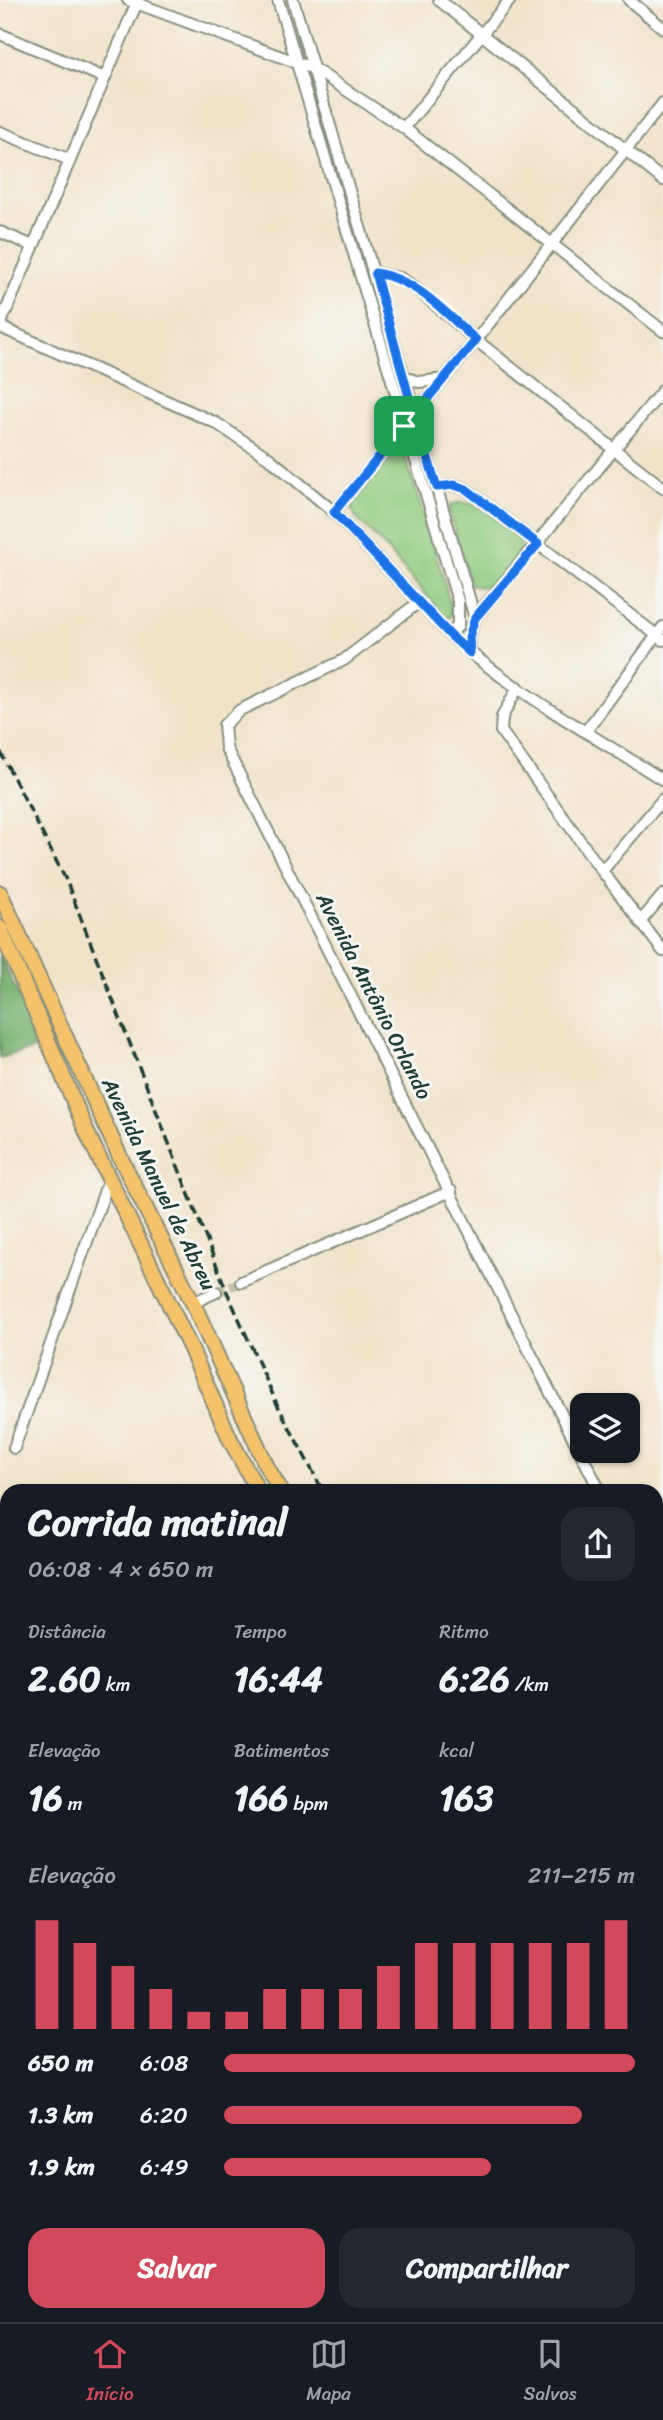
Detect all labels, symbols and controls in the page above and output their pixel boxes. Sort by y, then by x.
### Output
pin [374,396,434,456]
icon: arrive [385,407,423,445]
street label: Avenida Antônio Orlando [305,885,443,1107]
street label: Avenida Manuel de Abreu [90,1070,227,1297]
map controls [570,1393,640,1463]
button: layers [570,1393,640,1463]
text: Corrida matinal [28,1489,288,1556]
button: share [561,1507,635,1581]
text: 06:08 · 4 × 650 m [28,1549,214,1590]
text: Distância [28,1615,106,1648]
text: Tempo [234,1615,287,1648]
text: Ritmo [439,1615,489,1648]
text: 2.60 [28,1648,101,1710]
text: 16:44 [234,1648,323,1710]
text: 6:26 [439,1648,510,1710]
text: km [101,1668,130,1701]
text: /km [510,1668,549,1701]
text: Elevação [28,1734,101,1767]
text: Batimentos [234,1734,330,1767]
text: kcal [439,1734,474,1767]
text: 16 [28,1767,63,1829]
text: 166 [234,1767,288,1829]
text: 163 [439,1767,493,1829]
text: m [63,1787,82,1820]
text: bpm [288,1787,328,1820]
text: Elevação [28,1855,116,1896]
text: 211–215 m [528,1855,635,1896]
text: 650 m [28,2043,93,2084]
text: 6:08 [140,2043,188,2084]
text: 1.3 km [28,2095,93,2136]
text: 6:20 [140,2095,188,2136]
text: 1.9 km [28,2147,95,2188]
text: 6:49 [140,2147,189,2188]
button: Salvar [28,2228,325,2308]
button: Compartilhar [339,2228,635,2308]
tab: Início [86,2335,134,2410]
tab: Mapa [306,2335,351,2410]
tab: Salvos [524,2335,577,2410]

